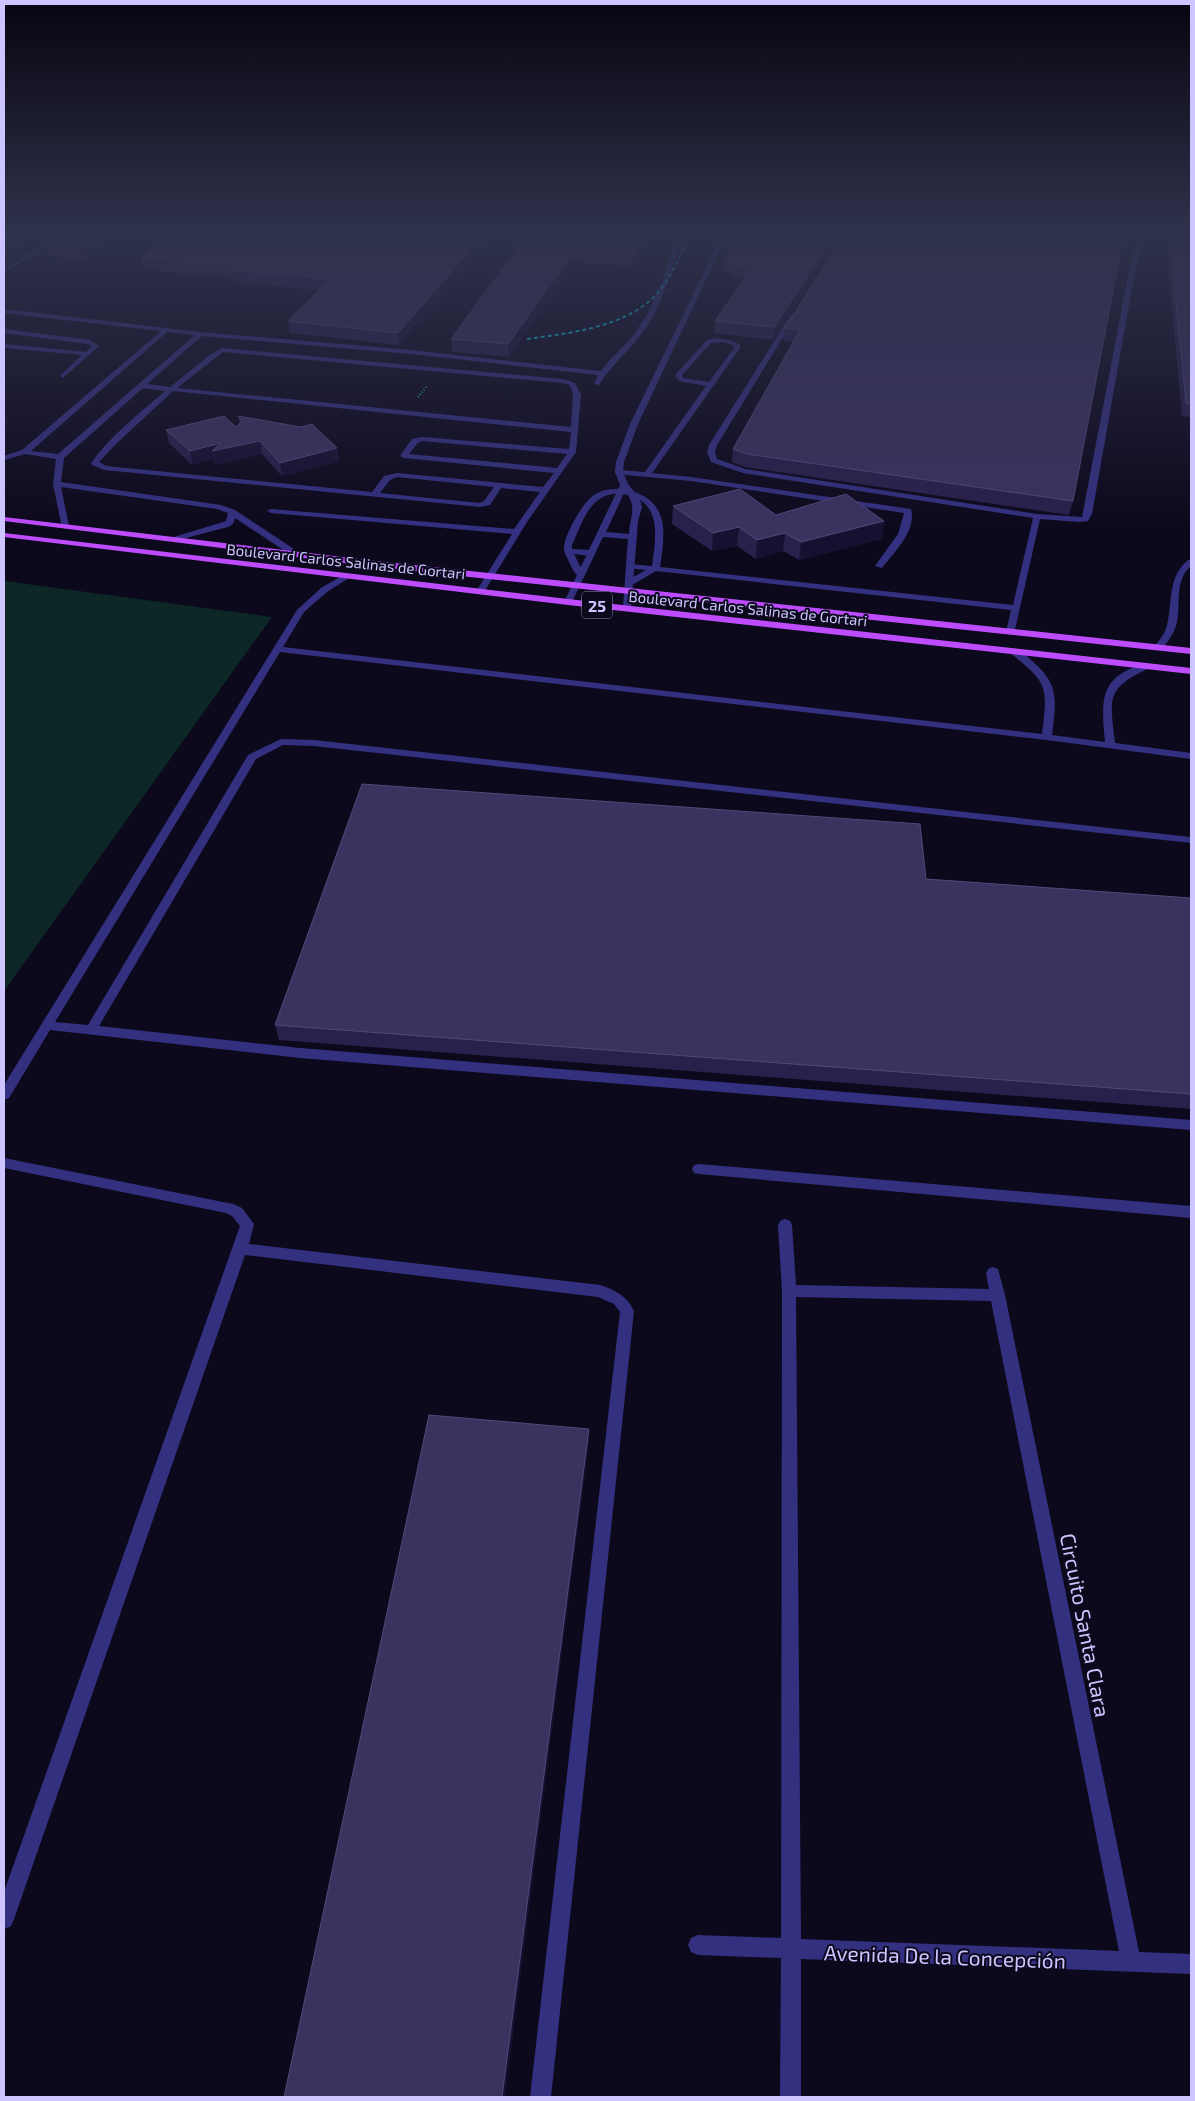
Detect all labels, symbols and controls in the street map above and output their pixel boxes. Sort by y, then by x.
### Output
street label: Boulevard Carlos Salinas de Gortari [226,540,466,582]
street label: Boulevard Carlos Salinas de Gortari [628,587,868,629]
road number: 25 [582,592,612,618]
street label: Circuito Santa Clara [1056,1531,1116,1719]
street label: Avenida De la Concepción [824,1939,1066,1973]

